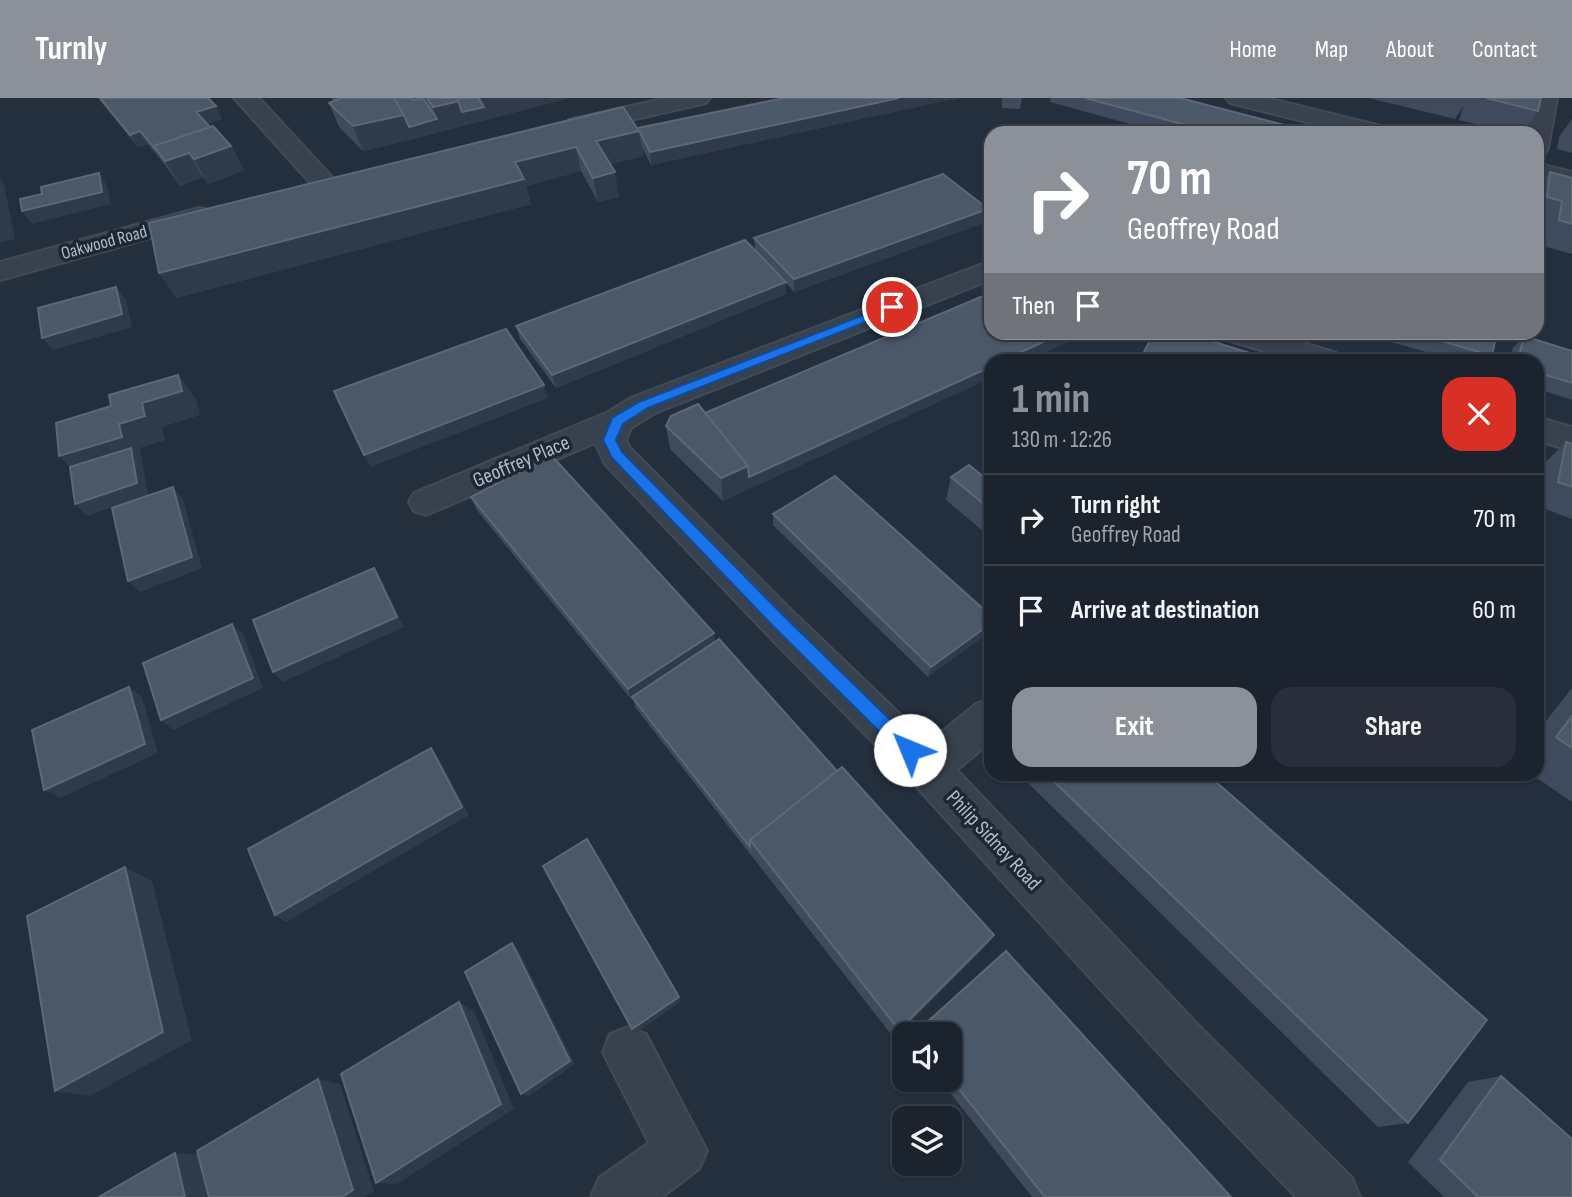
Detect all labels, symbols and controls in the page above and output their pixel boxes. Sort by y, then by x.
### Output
text: Turnly [35,29,107,69]
text: Home [1229,35,1277,64]
text: Map [1315,35,1348,64]
text: About [1386,35,1434,64]
text: Contact [1472,35,1537,64]
text: 70 m [1127,150,1212,209]
icon: right [1012,154,1103,245]
text: Geoffrey Road [1127,210,1280,249]
street label: Oakwood Road [59,221,149,264]
pin [862,277,922,337]
icon: arrive [1069,287,1107,325]
icon: arrive [873,288,911,326]
text: Then [1012,291,1055,322]
text: 1 min [1012,374,1090,425]
button: close [1442,377,1516,451]
text: 130 m · 12:26 [1012,426,1112,454]
street label: Geoffrey Place [469,430,573,493]
text: Turn right [1071,490,1160,521]
icon: right [1012,501,1050,539]
text: 70 m [1473,504,1516,535]
text: Geoffrey Road [1071,521,1181,549]
icon: arrive [1012,592,1050,630]
text: Arrive at destination [1071,595,1259,626]
text: 60 m [1472,595,1516,626]
button: Exit [1012,687,1257,767]
button: Share [1271,687,1516,767]
position arrow [873,713,947,787]
street label: Philip Sidney Road [941,785,1046,895]
map controls [892,1022,962,1176]
button: sound [892,1022,962,1092]
button: layers [892,1106,962,1176]

